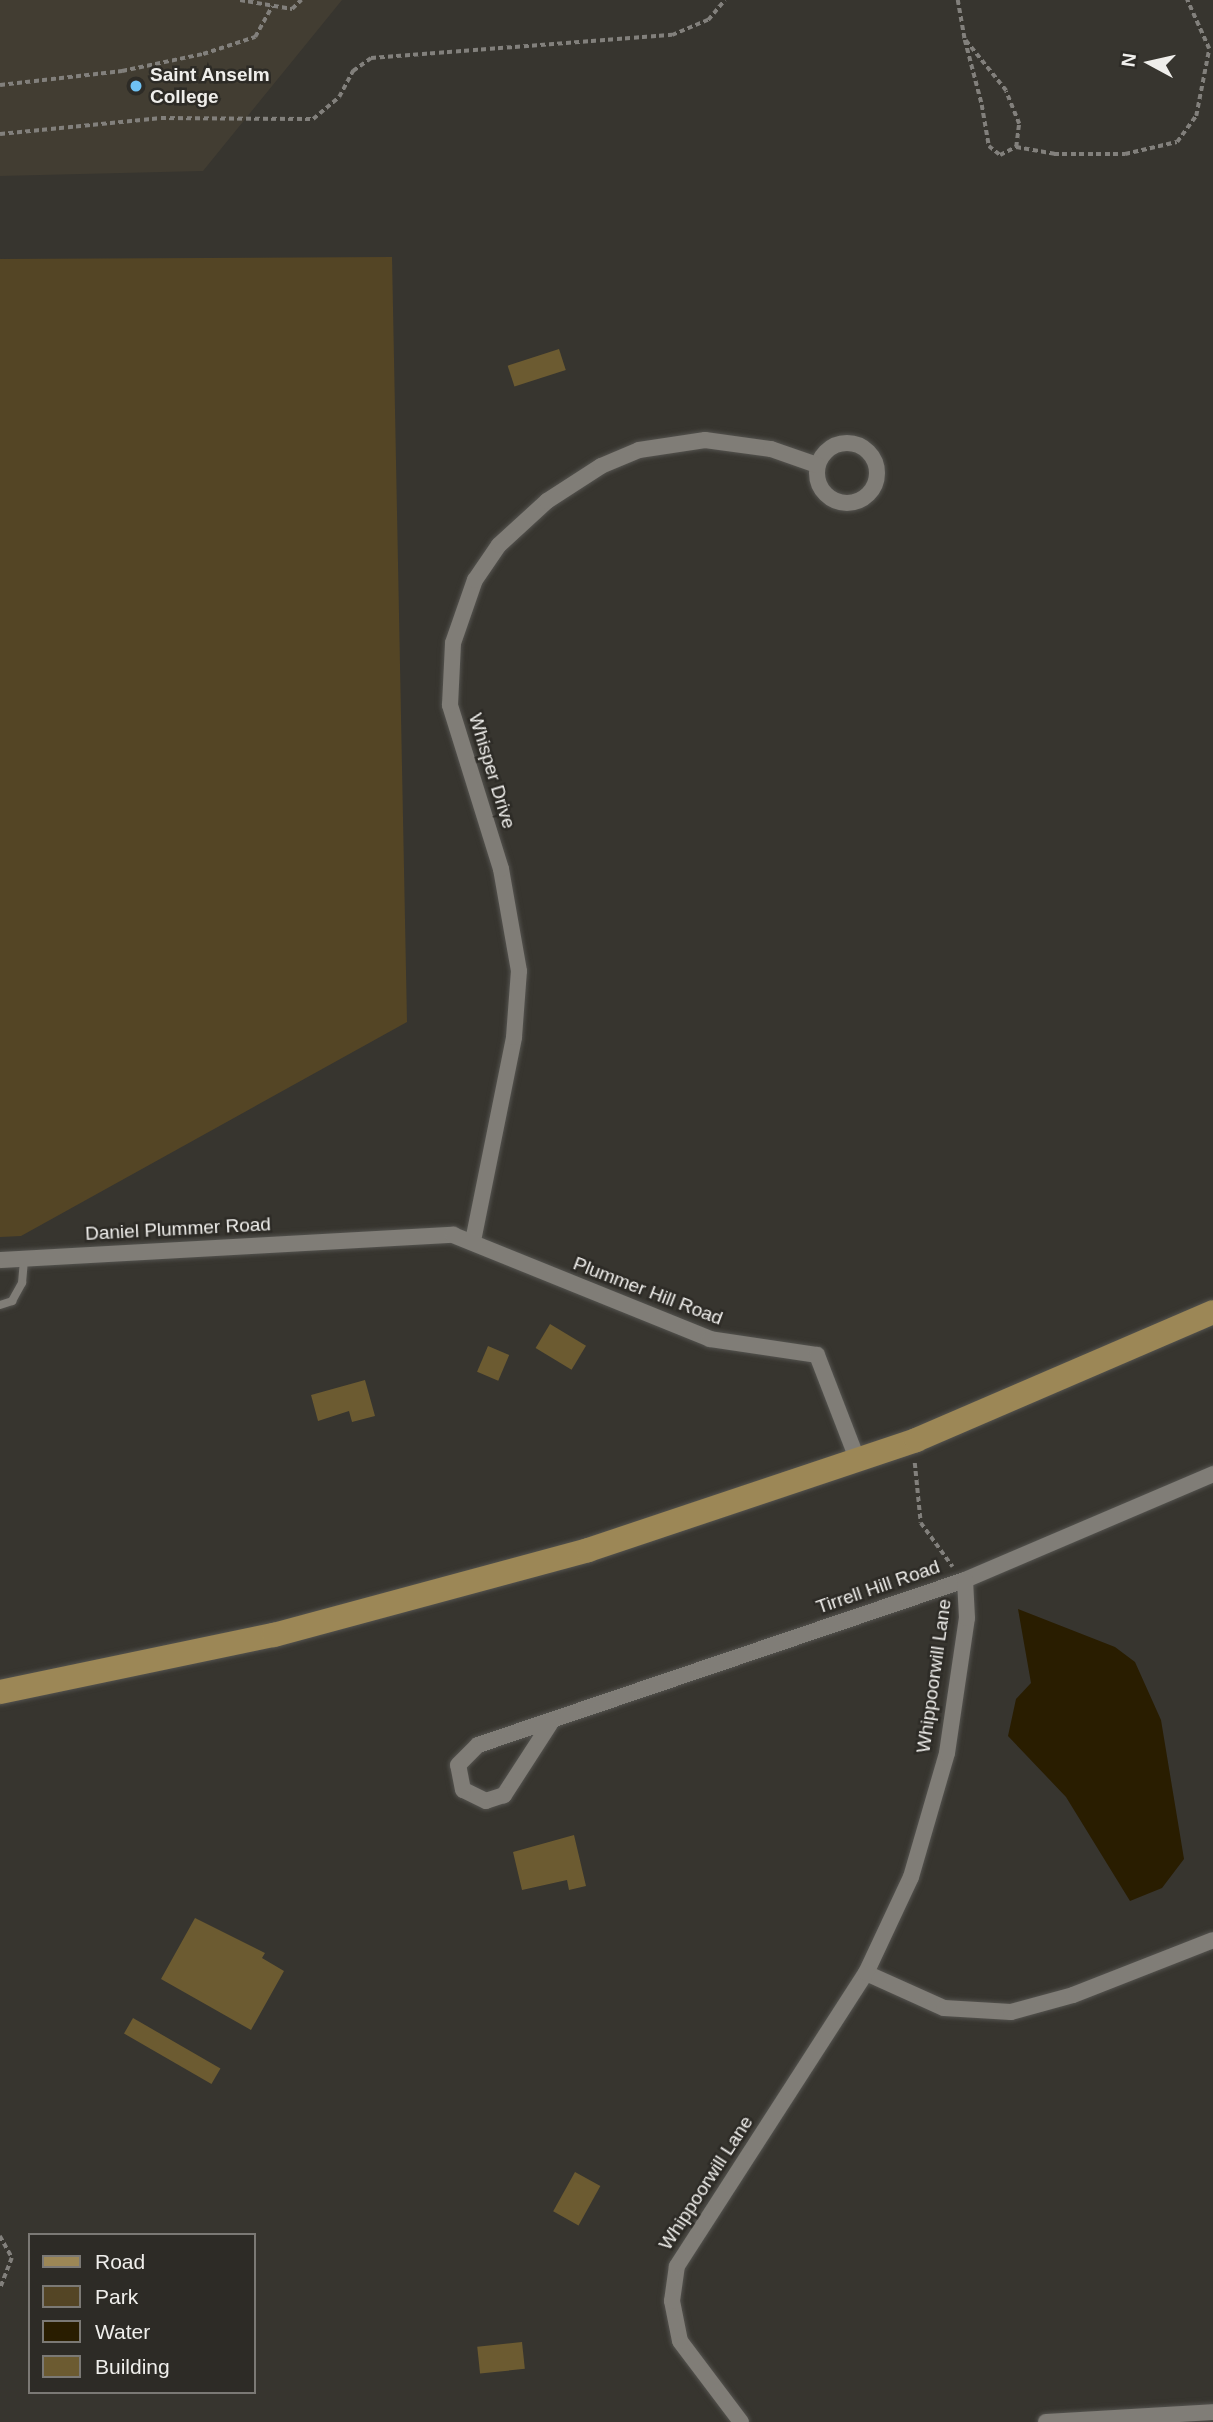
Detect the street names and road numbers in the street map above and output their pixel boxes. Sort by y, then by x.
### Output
street label: Whisper Drive [464,711,520,831]
street label: Daniel Plummer Road [85,1213,271,1245]
street label: Plummer Hill Road [570,1252,726,1330]
street label: Tirrell Hill Road [813,1555,943,1619]
street label: Whippoorwill Lane [912,1598,956,1754]
street label: Whippoorwill Lane [654,2112,758,2254]

